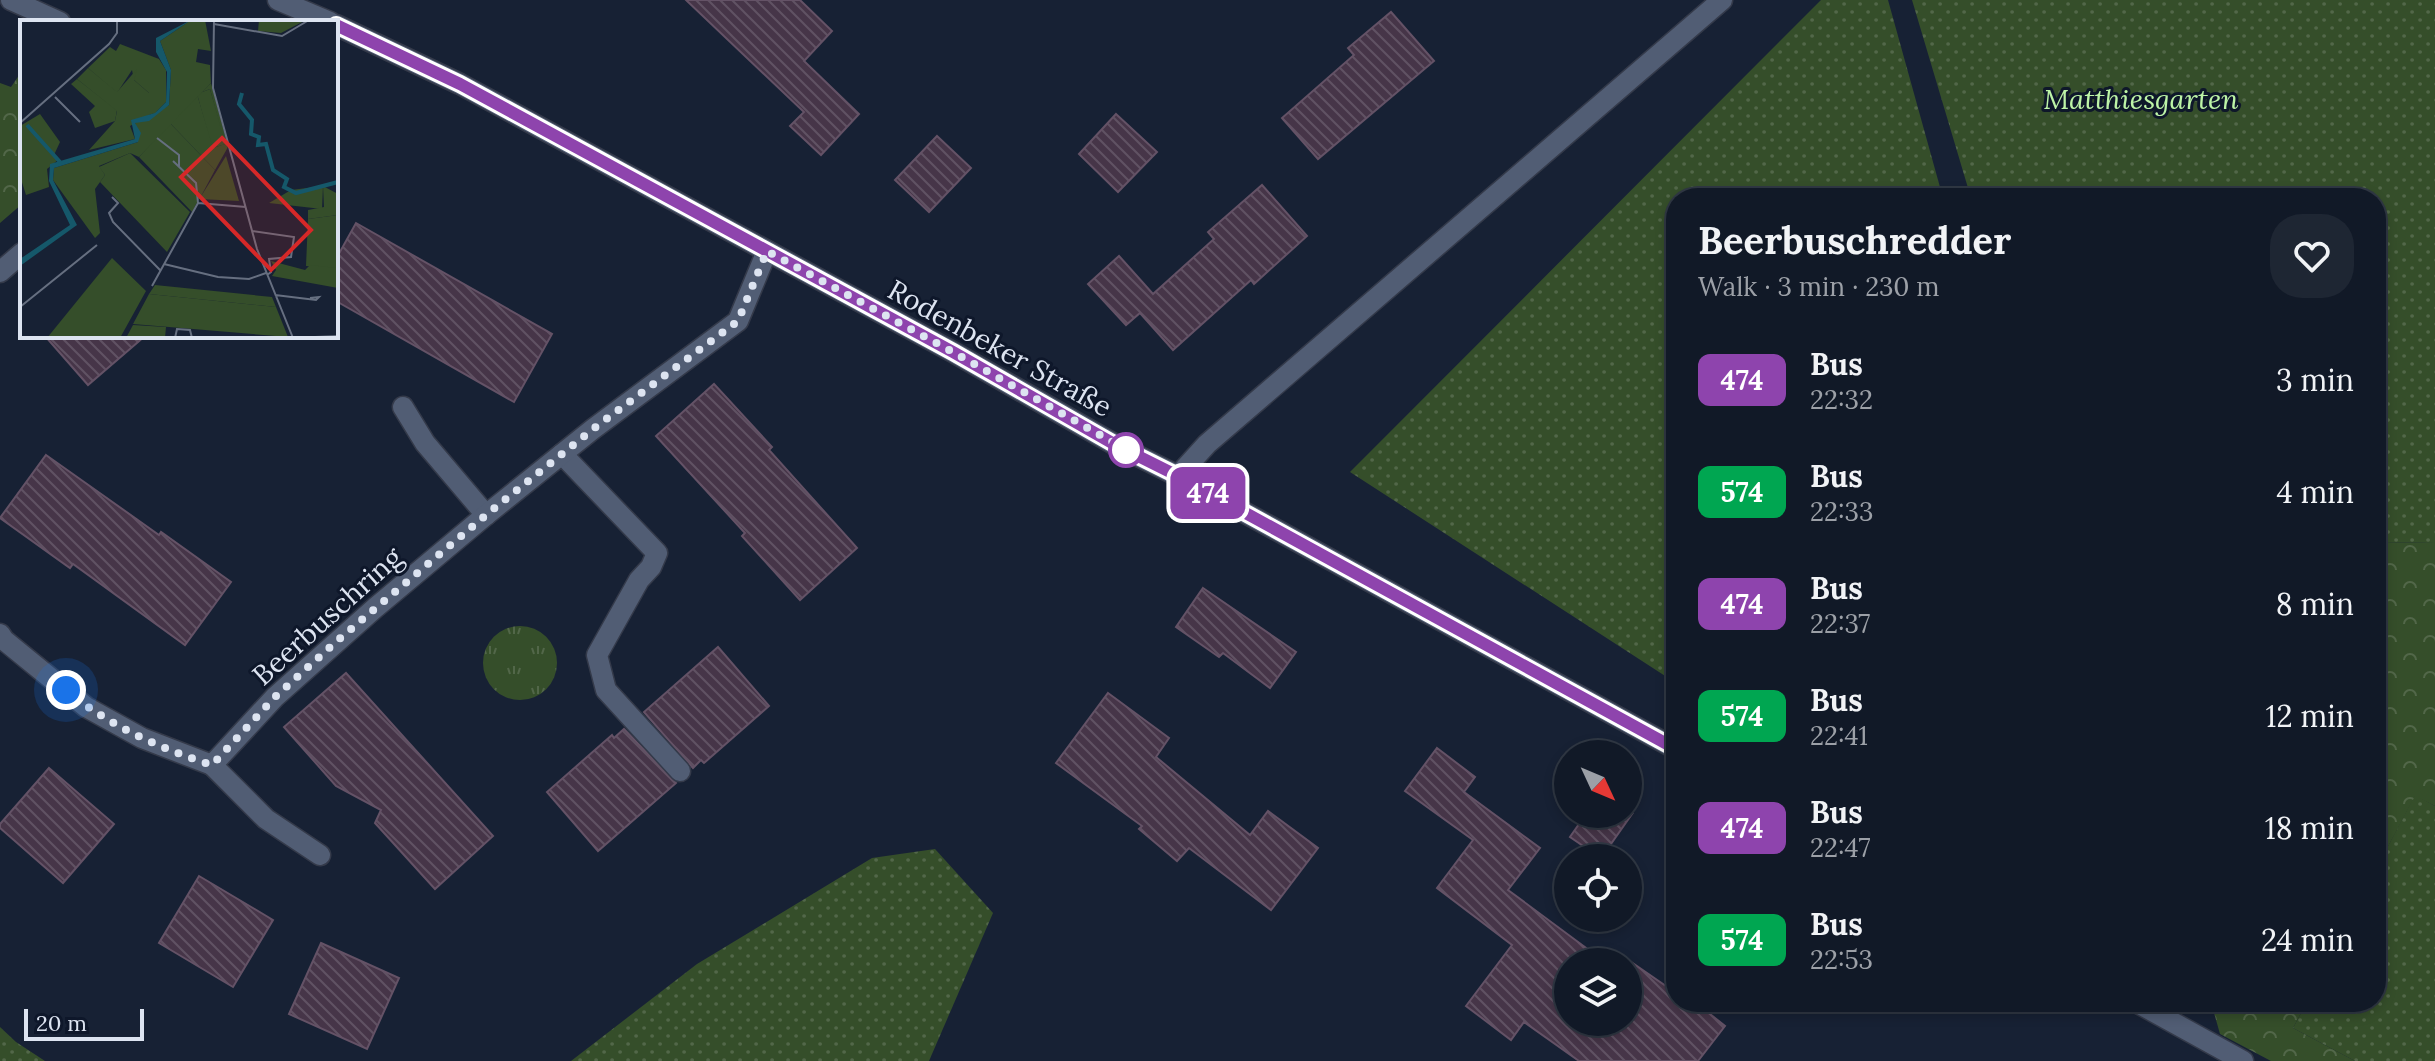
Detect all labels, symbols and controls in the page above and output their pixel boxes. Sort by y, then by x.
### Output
inset map [20,20,338,338]
park label: Matthiesgarten [2044,81,2238,117]
button: heart [2270,214,2354,298]
text: Beerbuschredder [1698,216,2011,264]
text: Walk · 3 min · 230 m [1698,270,1940,303]
street label: Rodenbeker Straße [882,271,1118,425]
text: Bus [1810,345,1863,383]
text: 3 min [2276,361,2354,399]
text: 474 [1720,362,1764,398]
text: 22:32 [1810,383,1873,416]
unlabelled marker [1109,433,1143,467]
text: Bus [1810,457,1863,495]
line badge: 474 [1162,467,1254,519]
text: 4 min [2276,473,2354,511]
text: 574 [1720,474,1764,510]
text: 474 [1186,475,1230,511]
text: 22:33 [1810,495,1873,528]
street label: Beerbuschring [244,539,410,693]
text: Bus [1810,569,1863,607]
text: 8 min [2276,585,2354,623]
text: 474 [1720,586,1764,622]
text: 22:37 [1810,607,1870,640]
your location [46,670,86,710]
text: Bus [1810,681,1863,719]
text: 12 min [2266,697,2354,735]
text: 574 [1720,698,1764,734]
text: 22:41 [1810,719,1868,752]
north arrow [1554,740,1642,828]
map controls [1554,740,1642,1036]
text: Bus [1810,793,1863,831]
text: 18 min [2265,809,2354,847]
text: 474 [1720,810,1764,846]
text: 22:47 [1810,831,1871,864]
button: locate [1554,844,1642,932]
text: Bus [1810,905,1863,943]
text: 24 min [2261,921,2354,959]
text: 574 [1720,922,1764,958]
text: 22:53 [1810,943,1873,976]
button: layers [1554,948,1642,1036]
scale bar [24,1005,144,1041]
text: 20 m [36,1009,87,1037]

